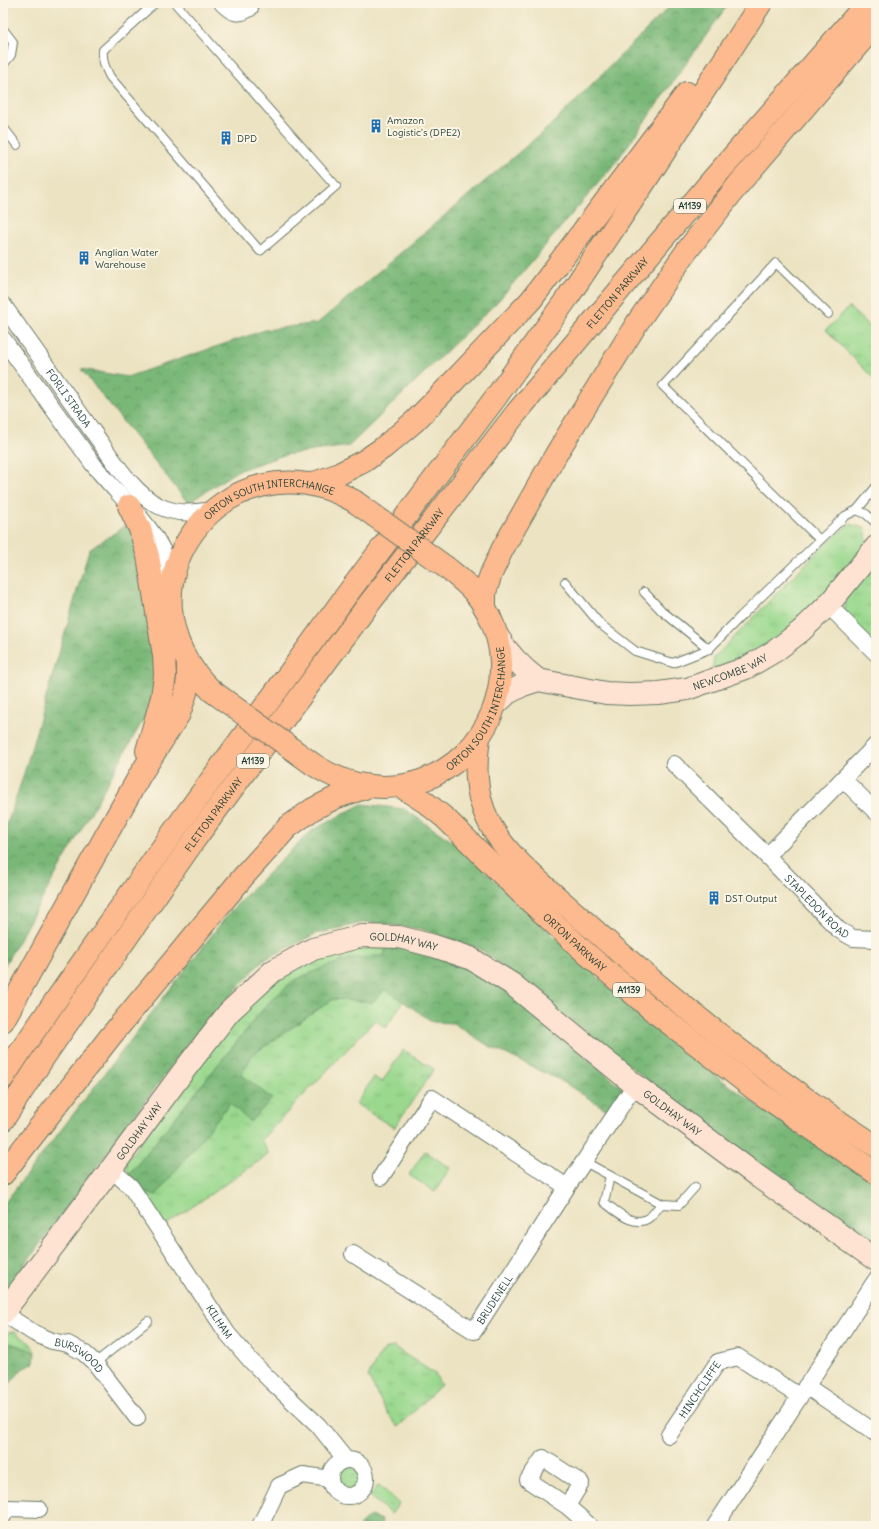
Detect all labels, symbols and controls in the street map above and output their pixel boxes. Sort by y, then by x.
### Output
place label: Amazon Logistic's (DPE2) [387,114,460,139]
building icon: Amazon Logistic's (DPE2) [368,118,384,134]
building icon: DPD [218,130,234,146]
place label: DPD [237,132,257,145]
road number: A1139 [674,199,706,213]
place label: Anglian Water Warehouse [95,246,158,271]
building icon: Anglian Water Warehouse [76,250,92,266]
street label: FLETTON PARKWAY [584,254,652,331]
street label: FORLI STRADA [43,366,94,431]
street label: ORTON SOUTH INTERCHANGE [201,477,336,523]
street label: FLETTON PARKWAY [382,506,447,585]
street label: ORTON SOUTH INTERCHANGE [444,645,508,774]
street label: NEWCOMBE WAY [691,651,770,693]
road number: A1139 [237,754,269,768]
street label: FLETTON PARKWAY [182,774,246,855]
street label: STAPLEDON ROAD [782,872,851,941]
building icon: DST Output [706,890,722,906]
place label: DST Output [725,892,778,905]
street label: ORTON PARKWAY [540,911,609,975]
street label: GOLDHAY WAY [369,930,440,954]
road number: A1139 [613,983,645,997]
street label: GOLDHAY WAY [640,1087,704,1139]
street label: GOLDHAY WAY [114,1100,165,1163]
street label: BRUDENELL [474,1272,516,1327]
street label: KILHAM [203,1303,235,1342]
street label: BURSWOOD [54,1336,106,1376]
street label: HINCHCLIFFE [676,1359,724,1421]

